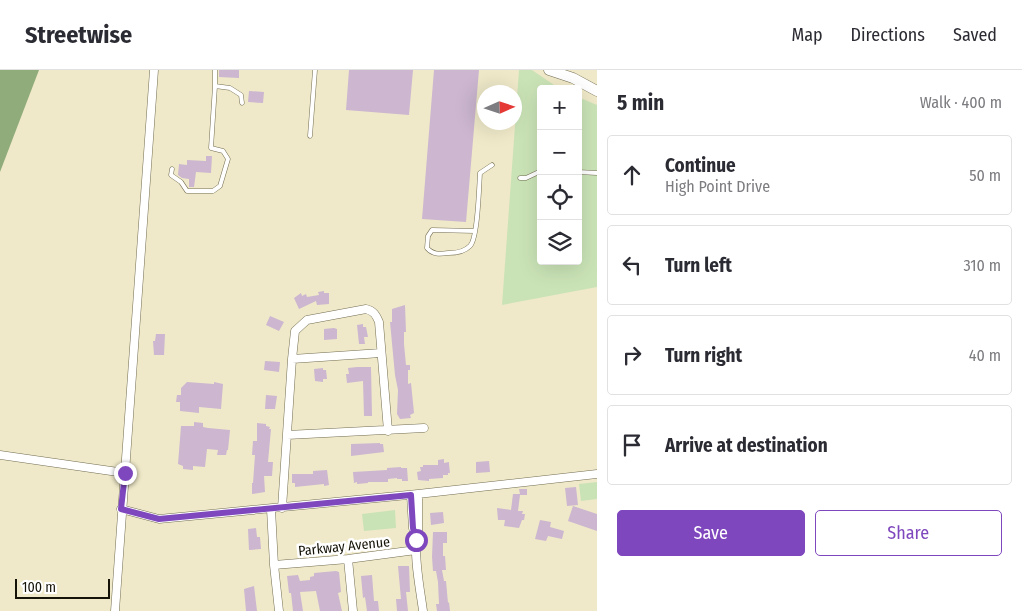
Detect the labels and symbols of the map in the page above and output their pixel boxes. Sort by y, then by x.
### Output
north arrow [477,85,522,130]
route end [114,462,137,485]
route start [405,529,428,552]
street label: Parkway Avenue [297,533,391,560]
scale bar [15,576,110,599]

